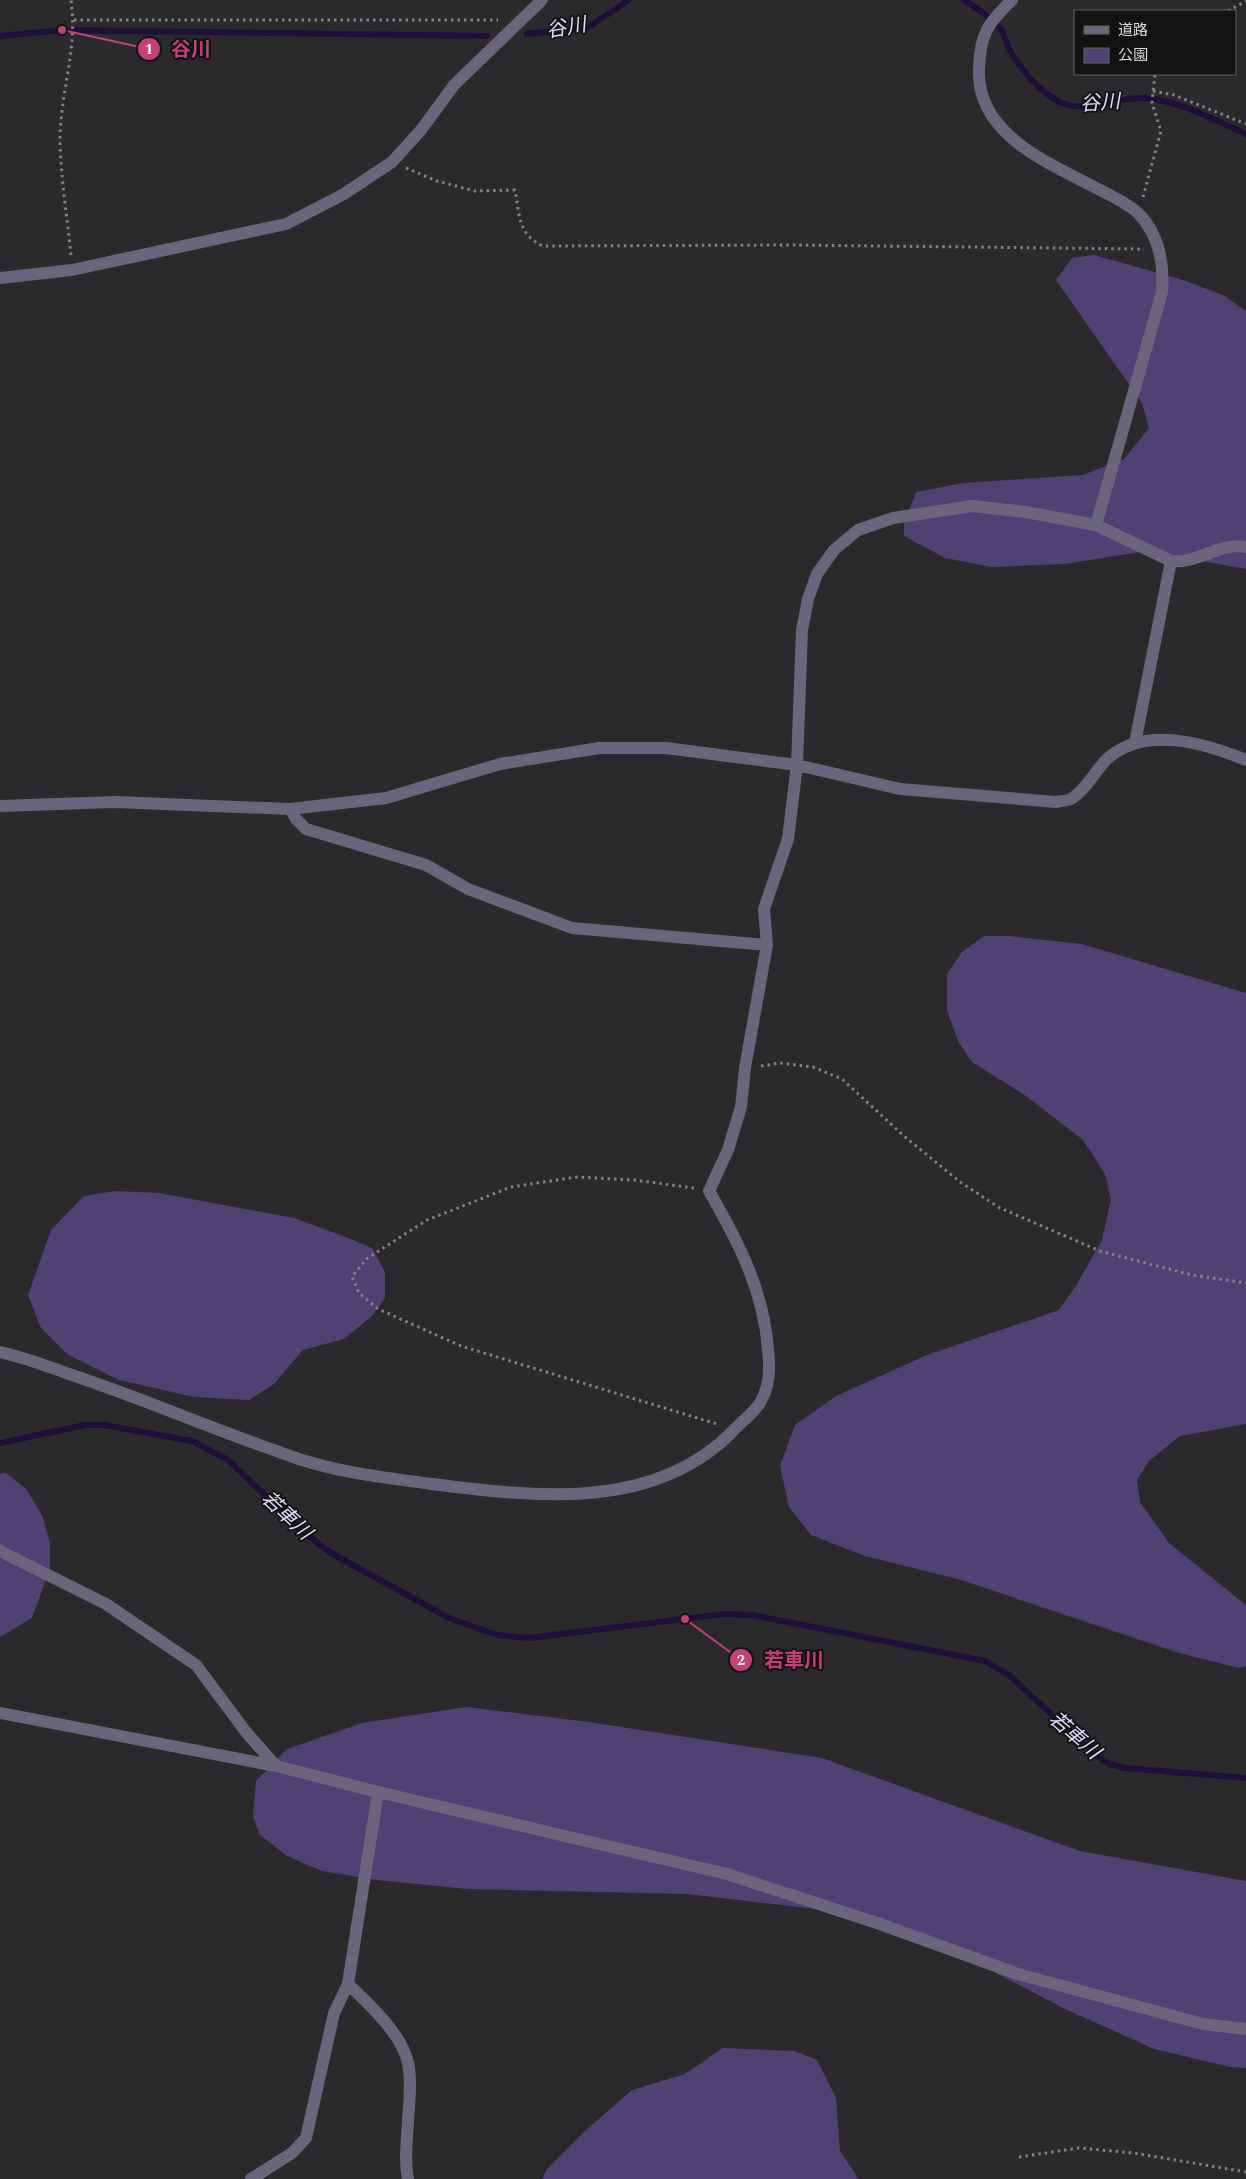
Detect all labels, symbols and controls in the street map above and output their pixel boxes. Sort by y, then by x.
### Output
water label: 谷川 [544,9,590,46]
legend [1074,10,1236,75]
text: 道路 [1118,19,1148,42]
callout: 谷川 [136,31,221,66]
text: 谷川 [171,35,211,65]
text: 1 [145,38,153,61]
text: 公園 [1118,44,1148,67]
water label: 谷川 [1079,86,1123,119]
water label: 若車川 [254,1484,320,1549]
callout: 若車川 [729,1642,834,1677]
text: 若車川 [764,1646,824,1676]
text: 2 [737,1649,745,1672]
water label: 若車川 [1042,1705,1108,1768]

